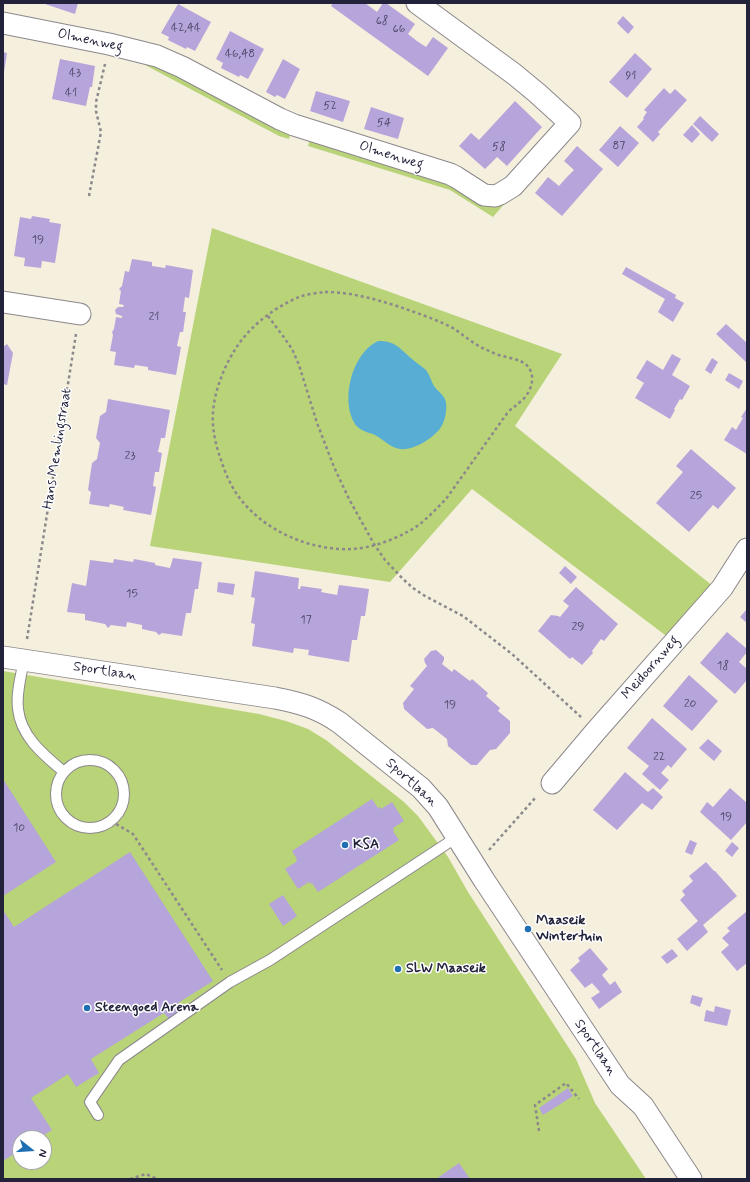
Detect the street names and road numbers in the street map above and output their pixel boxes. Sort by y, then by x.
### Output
street label: Olmenweg [56,26,124,56]
street label: Olmenweg [357,138,425,174]
street label: Hans Memlingstraat [40,387,76,511]
street label: Meidoornweg [619,633,683,703]
street label: Sportlaan [72,659,138,685]
street label: Sportlaan [382,755,440,811]
street label: Sportlaan [570,1017,620,1079]

